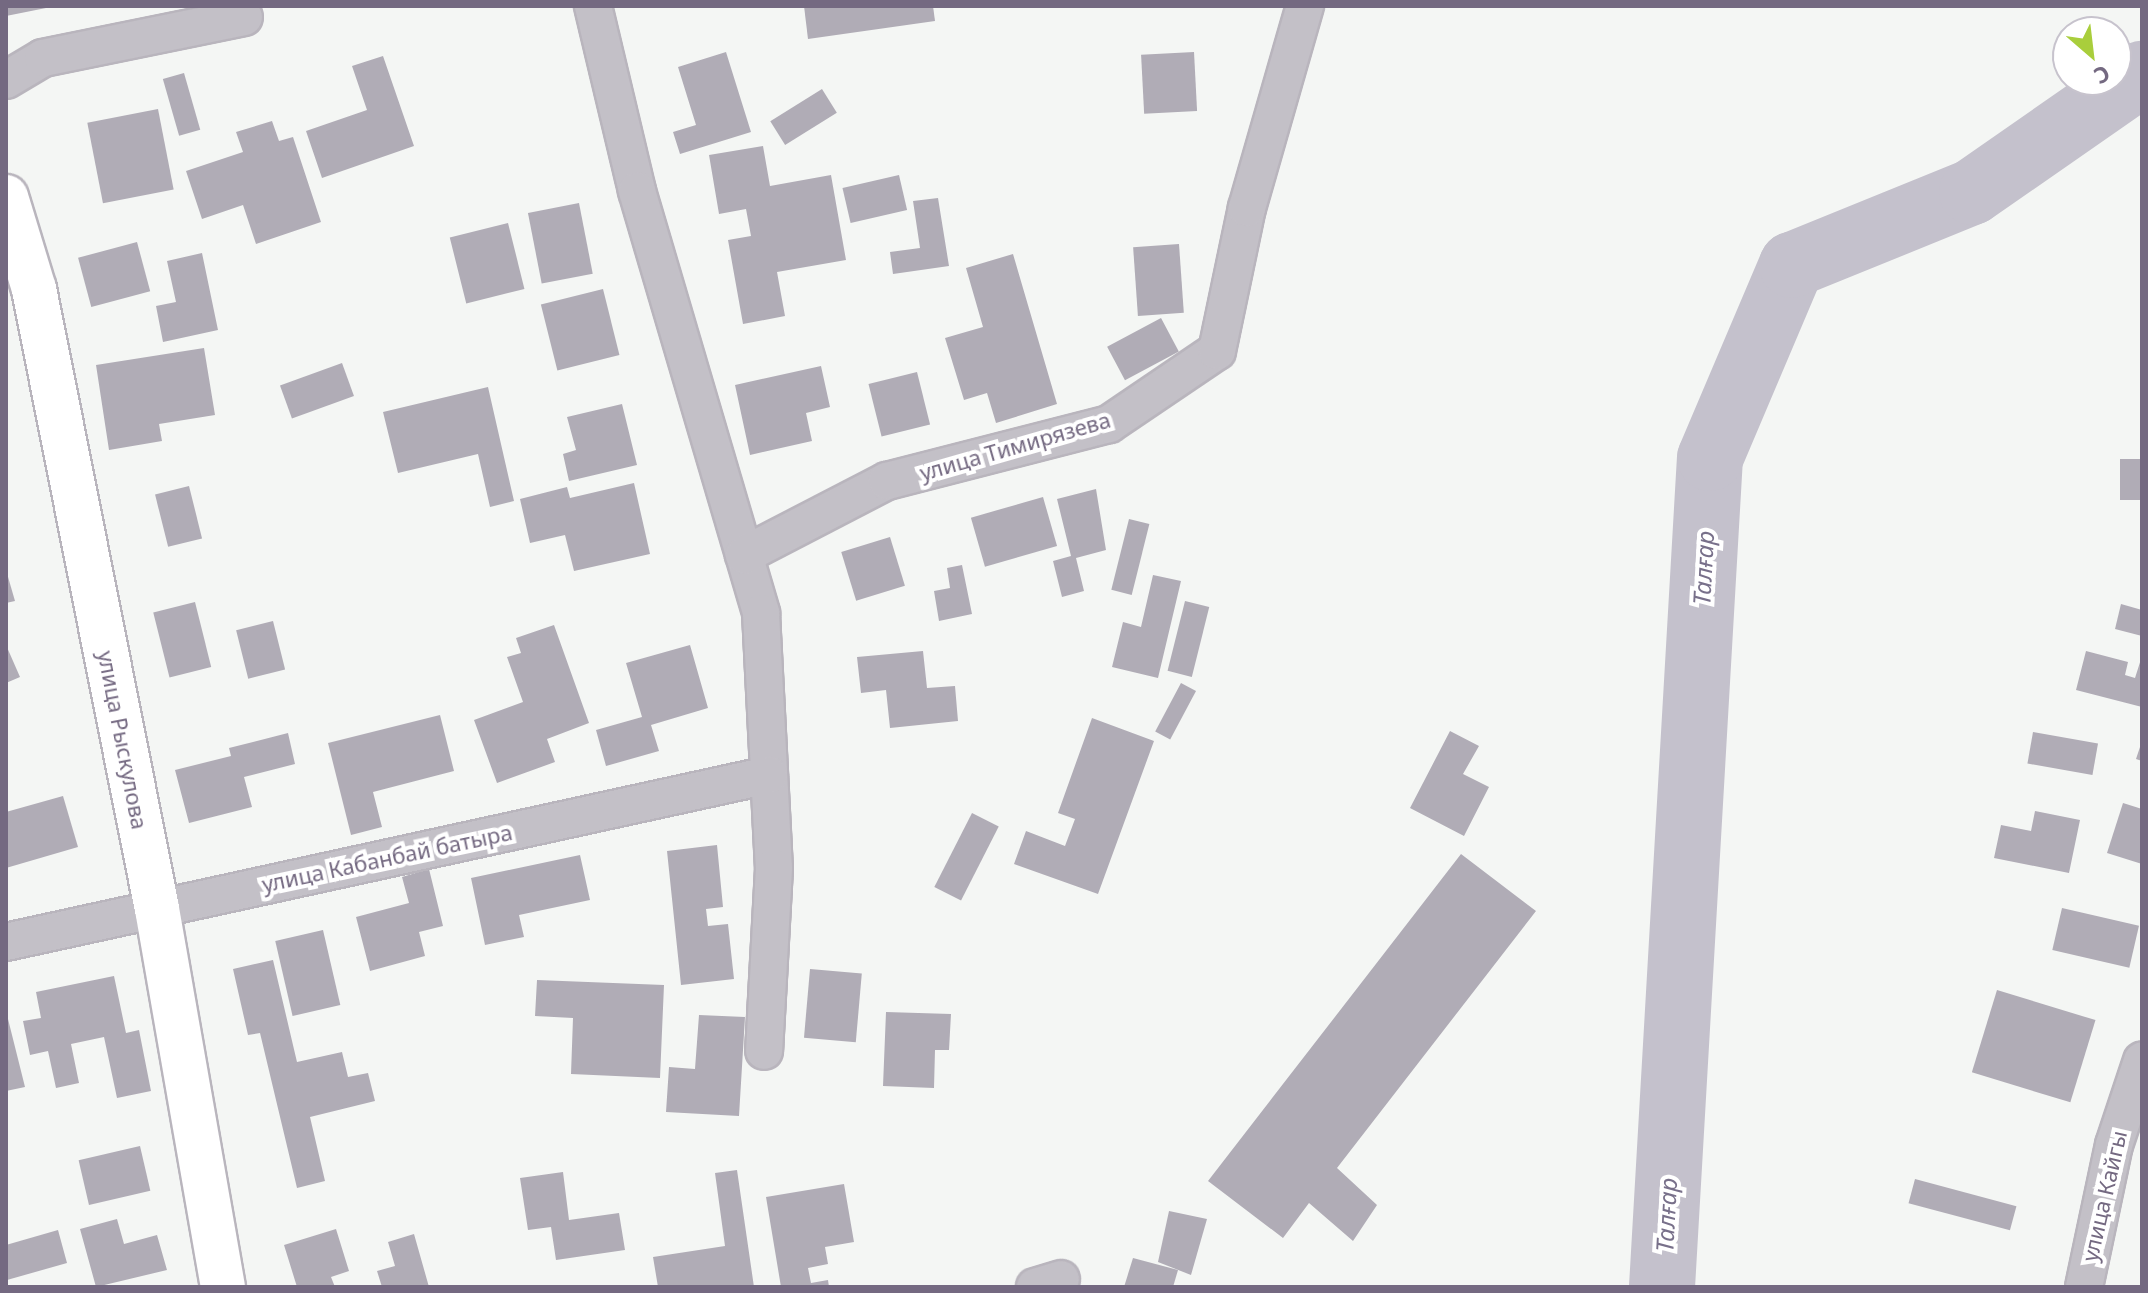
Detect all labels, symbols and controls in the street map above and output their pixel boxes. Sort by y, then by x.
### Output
north arrow [2052,16,2132,96]
text: С [2089,59,2116,92]
street label: улица Тимирязева [917,406,1113,486]
water label: Талғар [1687,530,1719,606]
street label: улица Рыскулова [93,648,153,832]
street label: улица Кабанбай батыра [259,819,515,897]
street label: улица Кайгы [2076,1128,2132,1264]
water label: Талғар [1650,1177,1682,1253]

